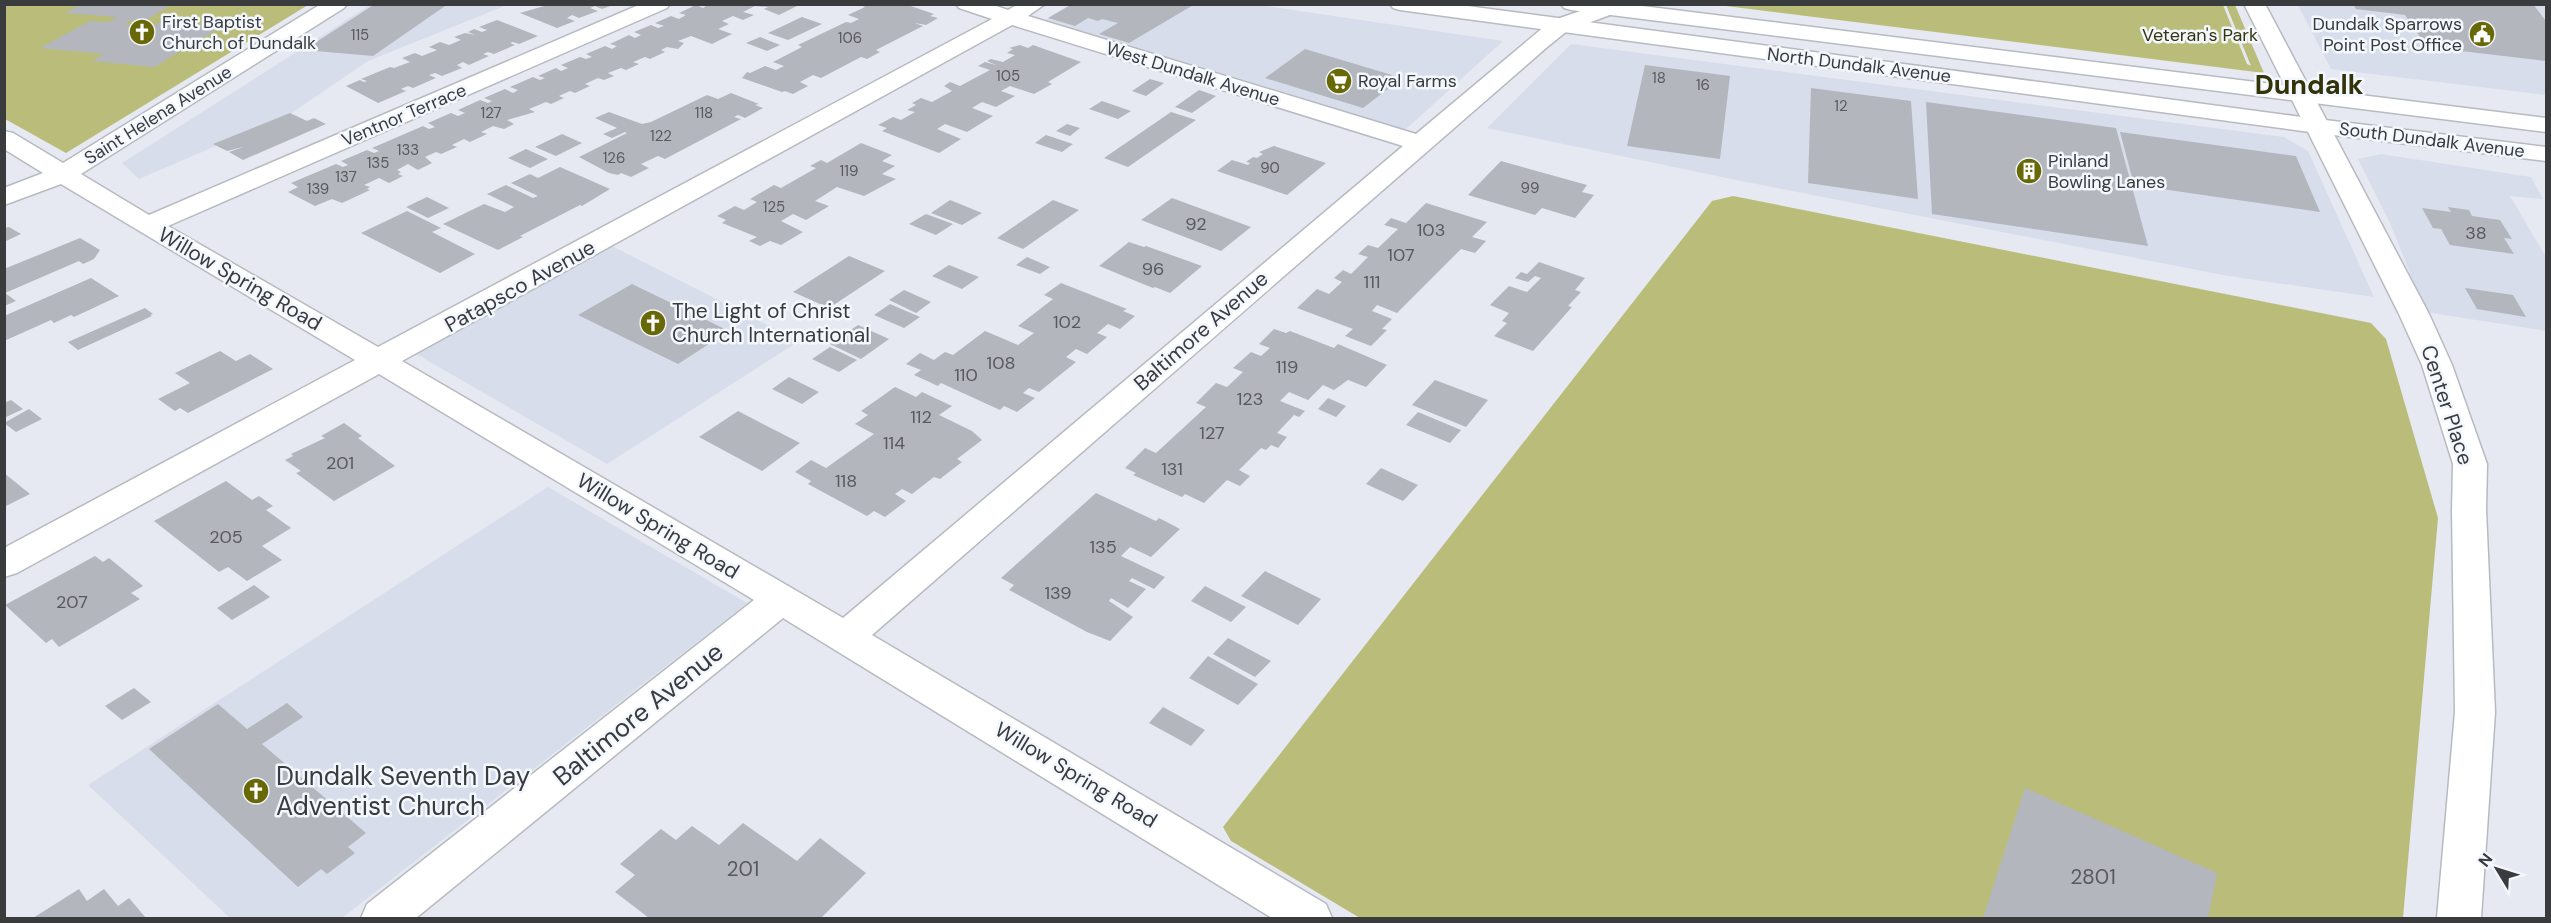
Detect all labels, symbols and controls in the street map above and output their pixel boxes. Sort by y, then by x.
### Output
place label: First Baptist Church of Dundalk [162,10,316,55]
place label: Dundalk Sparrows Point Post Office [2312,12,2462,57]
church icon: First Baptist Church of Dundalk [127,17,157,47]
public building icon: Dundalk Sparrows Point Post Office [2467,19,2497,49]
park label: Veteran's Park [2142,23,2258,47]
house number: 115 [351,25,369,45]
house number: 106 [838,28,862,48]
street label: West Dundalk Avenue [1103,36,1283,112]
street label: North Dundalk Avenue [1766,42,1952,88]
street label: Saint Helena Avenue [80,60,236,170]
house number: 105 [996,66,1020,86]
supermarket icon: Royal Farms [1324,66,1354,96]
district label: Dundalk [2255,67,2364,102]
house number: 18 [1652,68,1666,88]
place label: Royal Farms [1358,69,1457,93]
house number: 16 [1696,75,1710,95]
street label: Ventnor Terrace [338,78,470,152]
house number: 12 [1834,96,1848,116]
house number: 127 [480,103,502,123]
house number: 118 [695,103,713,123]
street label: South Dundalk Avenue [2338,117,2526,163]
house number: 122 [650,126,672,146]
house number: 133 [397,140,419,160]
house number: 126 [603,148,625,168]
place label: Pinland Bowling Lanes [2048,149,2165,194]
house number: 135 [367,153,389,173]
building icon: Pinland Bowling Lanes [2014,156,2044,186]
house number: 90 [1260,158,1280,178]
house number: 119 [840,161,858,181]
house number: 137 [335,167,357,187]
house number: 99 [1521,178,1539,198]
house number: 139 [307,179,329,199]
house number: 125 [763,197,785,217]
house number: 92 [1185,212,1207,236]
house number: 103 [1417,218,1445,242]
street label: Willow Spring Road [153,221,327,337]
house number: 38 [2465,221,2487,245]
street label: Patapsco Avenue [440,233,600,339]
house number: 107 [1387,243,1415,267]
house number: 96 [1142,257,1164,281]
street label: Baltimore Avenue [1128,265,1274,397]
house number: 111 [1364,270,1380,294]
place label: The Light of Christ Church International [672,297,870,349]
church icon: The Light of Christ Church International [638,308,668,338]
house number: 102 [1053,310,1081,334]
street label: Center Place [2414,341,2480,469]
house number: 108 [987,351,1015,375]
house number: 119 [1276,355,1298,379]
house number: 110 [954,363,978,387]
house number: 123 [1237,387,1263,411]
house number: 112 [910,405,932,429]
house number: 127 [1199,421,1225,445]
house number: 114 [883,431,905,455]
house number: 201 [326,451,354,475]
house number: 131 [1161,457,1183,481]
street label: Willow Spring Road [572,466,744,586]
house number: 118 [835,469,857,493]
house number: 205 [209,525,243,549]
house number: 135 [1089,535,1117,559]
house number: 139 [1044,581,1072,605]
house number: 207 [56,590,88,614]
street label: Baltimore Avenue [546,635,730,793]
street label: Willow Spring Road [990,715,1162,835]
place label: Dundalk Seventh Day Adventist Church [276,759,530,823]
church icon: Dundalk Seventh Day Adventist Church [241,776,271,806]
north arrow [2467,839,2527,899]
text: N [2474,849,2497,871]
house number: 201 [727,855,759,883]
house number: 2801 [2070,863,2116,891]

